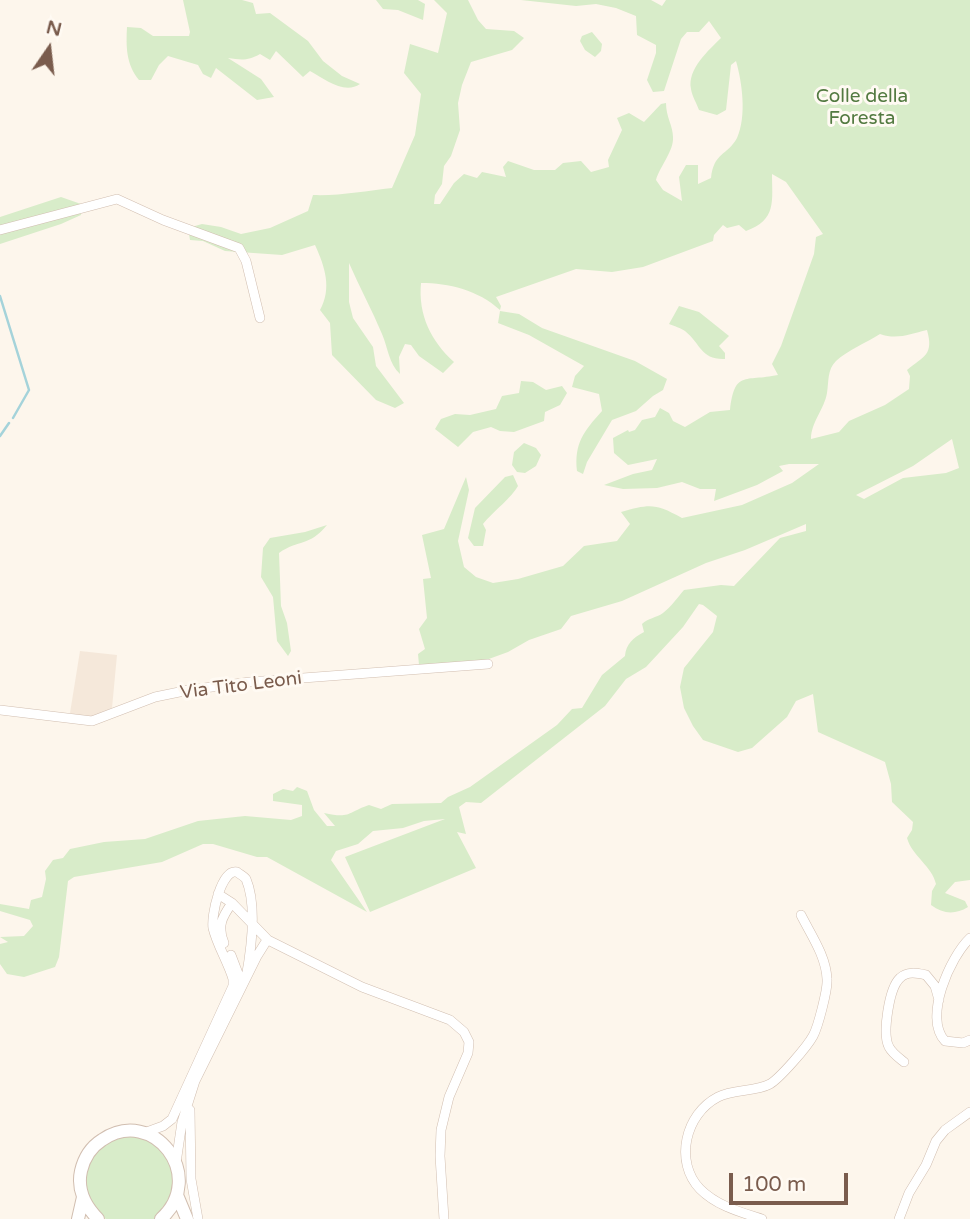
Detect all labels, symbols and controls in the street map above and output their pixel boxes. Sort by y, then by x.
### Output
north arrow [14,14,84,84]
text: N [44,16,64,41]
park label: Colle della Foresta [816,86,908,130]
street label: Via Tito Leoni [179,667,303,705]
scale bar [732,1160,851,1204]
text: 100 m [742,1172,806,1197]

